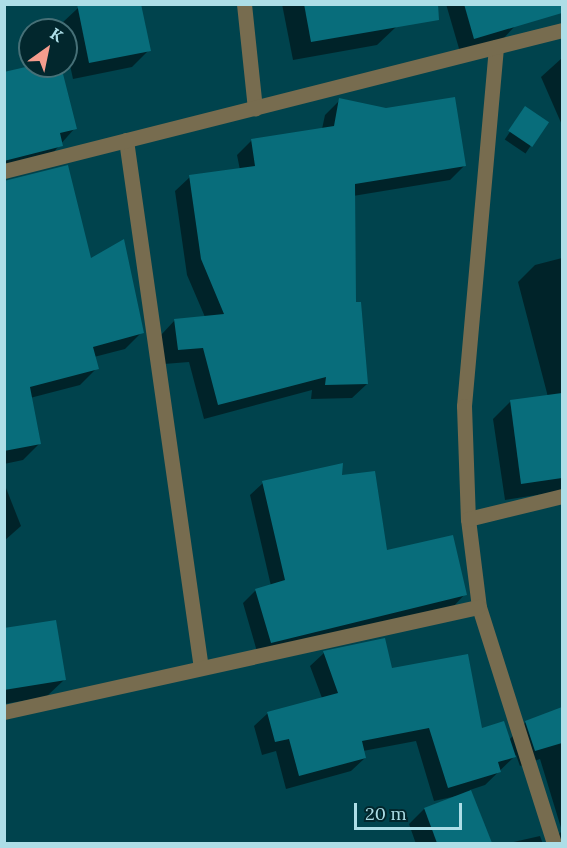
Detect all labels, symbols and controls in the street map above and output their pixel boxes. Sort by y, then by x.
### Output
north arrow [18,18,78,78]
text: K [46,23,67,46]
scale bar [357,791,465,829]
text: 20 m [365,802,407,825]

